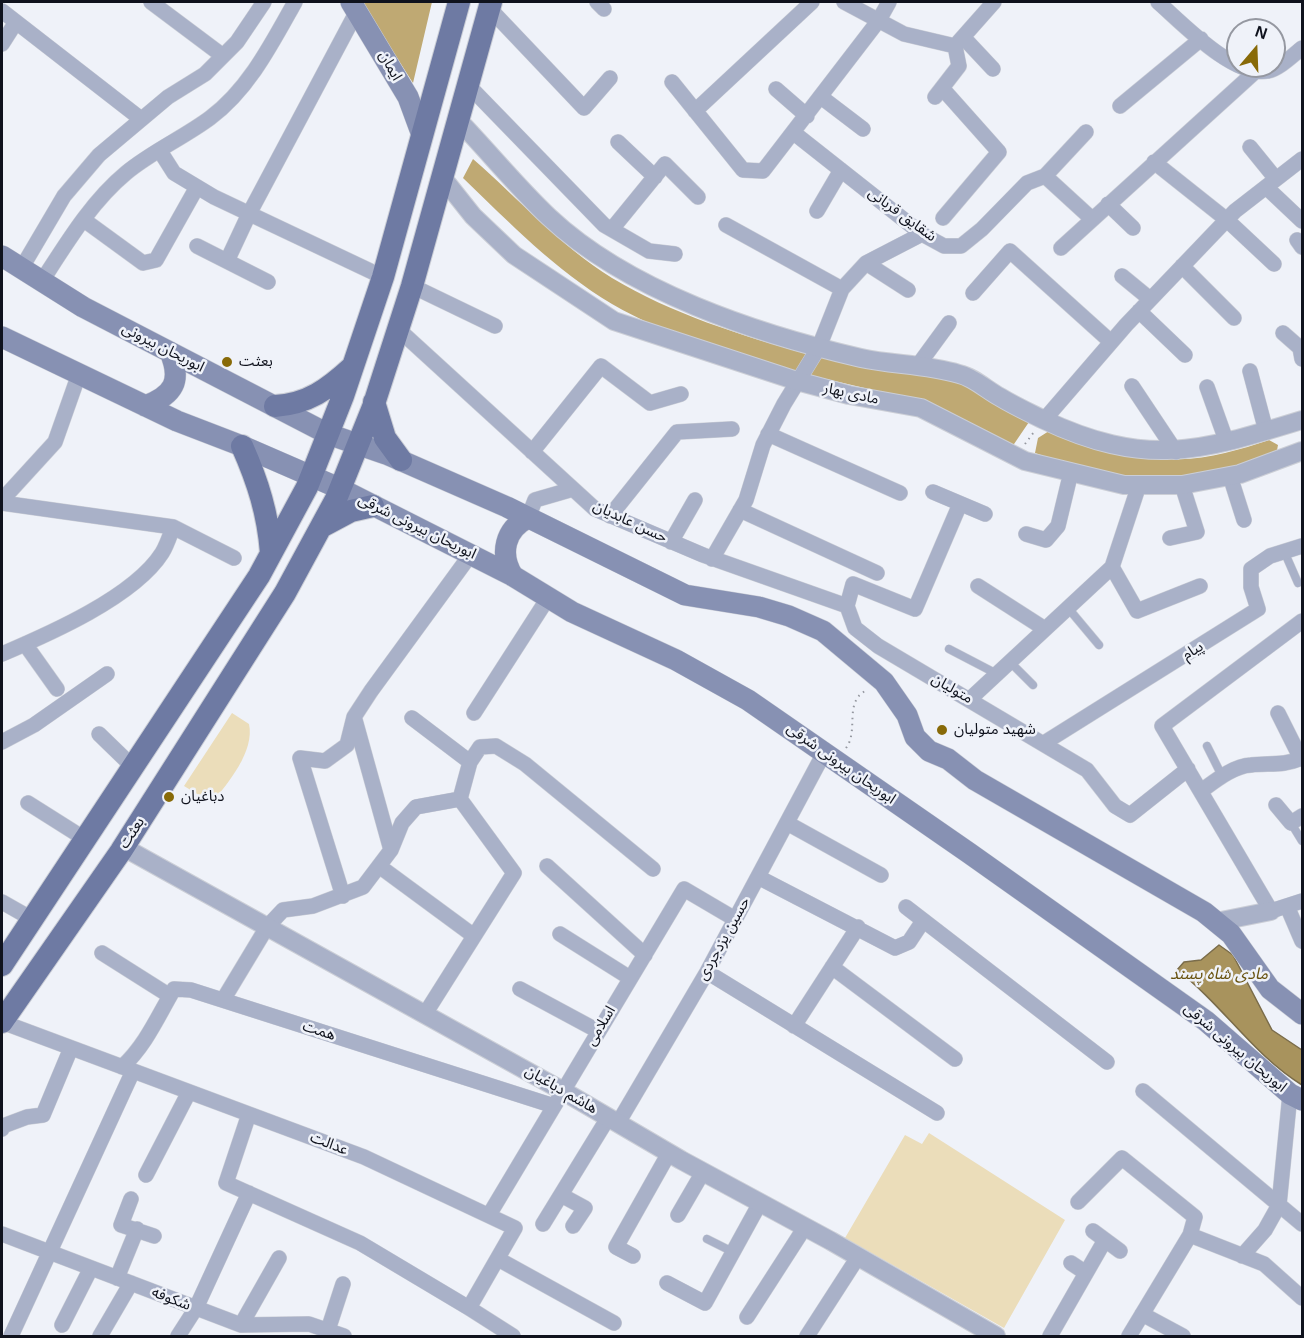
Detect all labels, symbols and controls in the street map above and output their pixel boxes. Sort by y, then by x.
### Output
north arrow [1226,18,1286,78]
text: N [1253,22,1270,42]
street label: ایمان [375,48,405,84]
street label: شقایق قربانی [864,184,940,246]
street label: ابوریحان بیرونی [119,320,207,376]
place label: بعثت [239,353,273,371]
marker: بعثت [220,355,234,369]
street label: مادی بهار [822,379,880,409]
street label: ابوریحان بیرونی شرقی [355,491,479,563]
street label: حسن عابدیان [590,497,670,547]
street label: پیام [1179,638,1207,664]
street label: متولیان [928,670,976,708]
street label: ابوریحان بیرونی شرقی [783,720,899,808]
place label: شهید متولیان [954,721,1036,739]
marker: شهید متولیان [935,723,949,737]
place label: دباغیان [181,788,224,806]
marker: دباغیان [162,790,176,804]
street label: بعثت [115,814,149,852]
street label: حسین یزدجردی [694,894,754,984]
water label: مادی شاه پسند [1170,965,1268,985]
street label: ابوریحان بیرونی شرقی [1180,1000,1290,1096]
street label: اسلامی [582,1003,620,1049]
street label: همت [300,1017,338,1045]
street label: هاشم دباغیان [522,1062,600,1118]
street label: عدالت [307,1129,351,1159]
street label: شکوفه [149,1283,193,1315]

